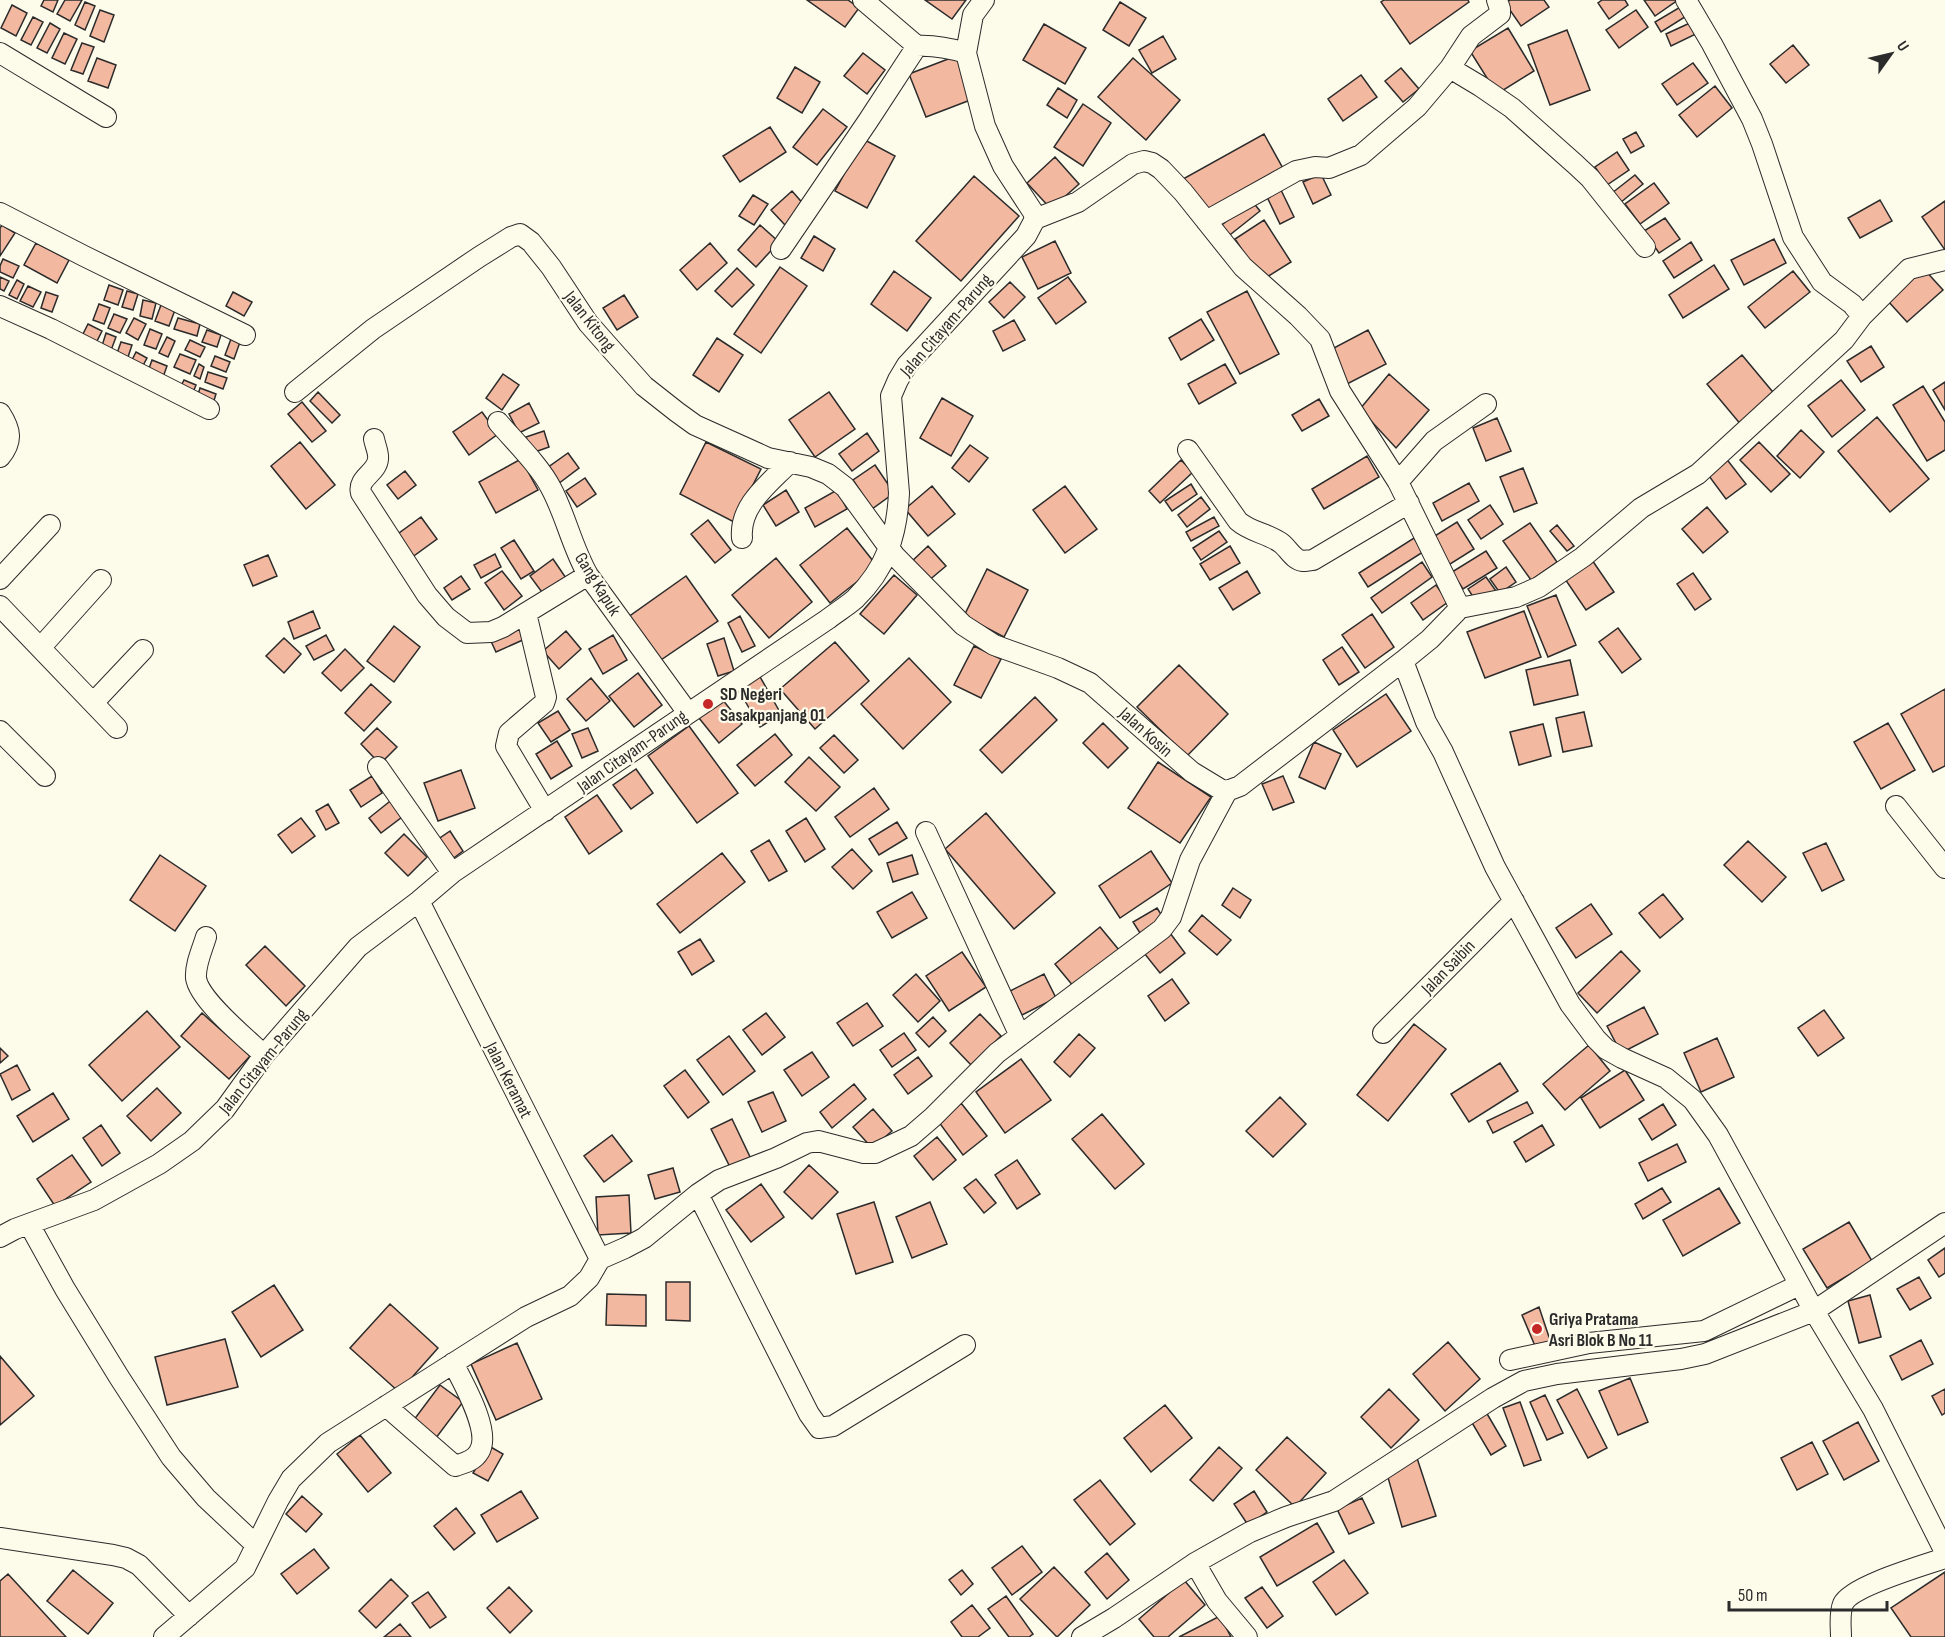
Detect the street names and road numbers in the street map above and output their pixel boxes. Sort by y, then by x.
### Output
street label: Jalan Citayam-Parung [895,270,997,382]
street label: Jalan Kitong [559,286,620,356]
street label: Gang Kapuk [570,549,625,620]
street label: Jalan Kosin [1114,702,1177,762]
street label: Jalan Citayam-Parung [572,706,691,798]
street label: Jalan Saibin [1417,936,1480,1000]
street label: Jalan Citayam-Parung [214,1004,312,1119]
street label: Jalan Keramat [480,1038,537,1122]

